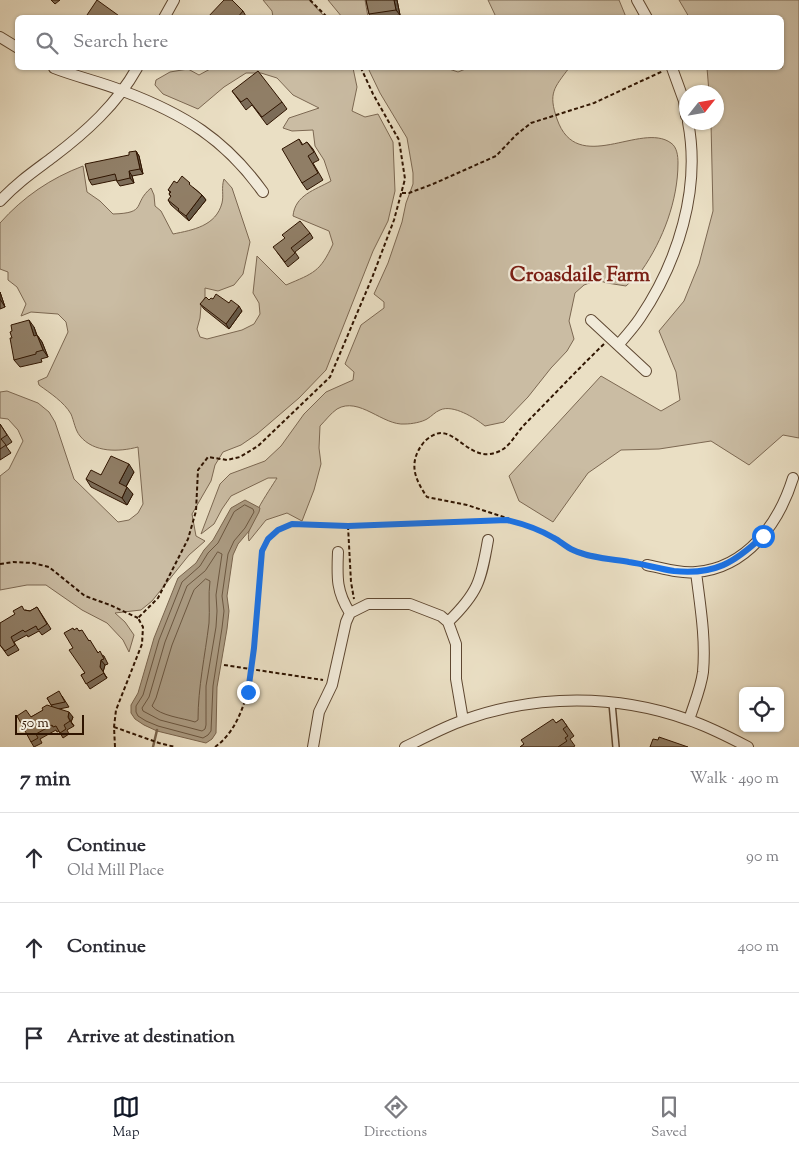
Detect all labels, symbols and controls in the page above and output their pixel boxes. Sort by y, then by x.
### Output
search box [15,15,784,70]
icon: search [33,29,61,57]
text: Search here [73,29,168,56]
north arrow [679,85,724,130]
district label: Croasdaile Farm [510,262,651,291]
route start [752,525,775,548]
route end [237,681,260,704]
map controls [739,687,784,732]
button: locate [739,687,784,732]
scale bar [15,712,84,735]
text: 50 m [22,714,49,734]
text: 7 min [20,765,71,795]
text: Walk · 490 m [690,768,779,791]
text: Continue [67,833,146,860]
icon: ahead [20,844,48,872]
text: 90 m [746,846,779,869]
text: Old Mill Place [67,860,164,883]
icon: ahead [20,934,48,962]
text: Continue [67,934,146,961]
text: 400 m [738,936,779,959]
icon: arrive [20,1024,48,1052]
text: Arrive at destination [67,1024,235,1051]
tab: Map [112,1093,140,1143]
tab: Directions [364,1093,427,1143]
tab: Saved [651,1093,687,1143]

